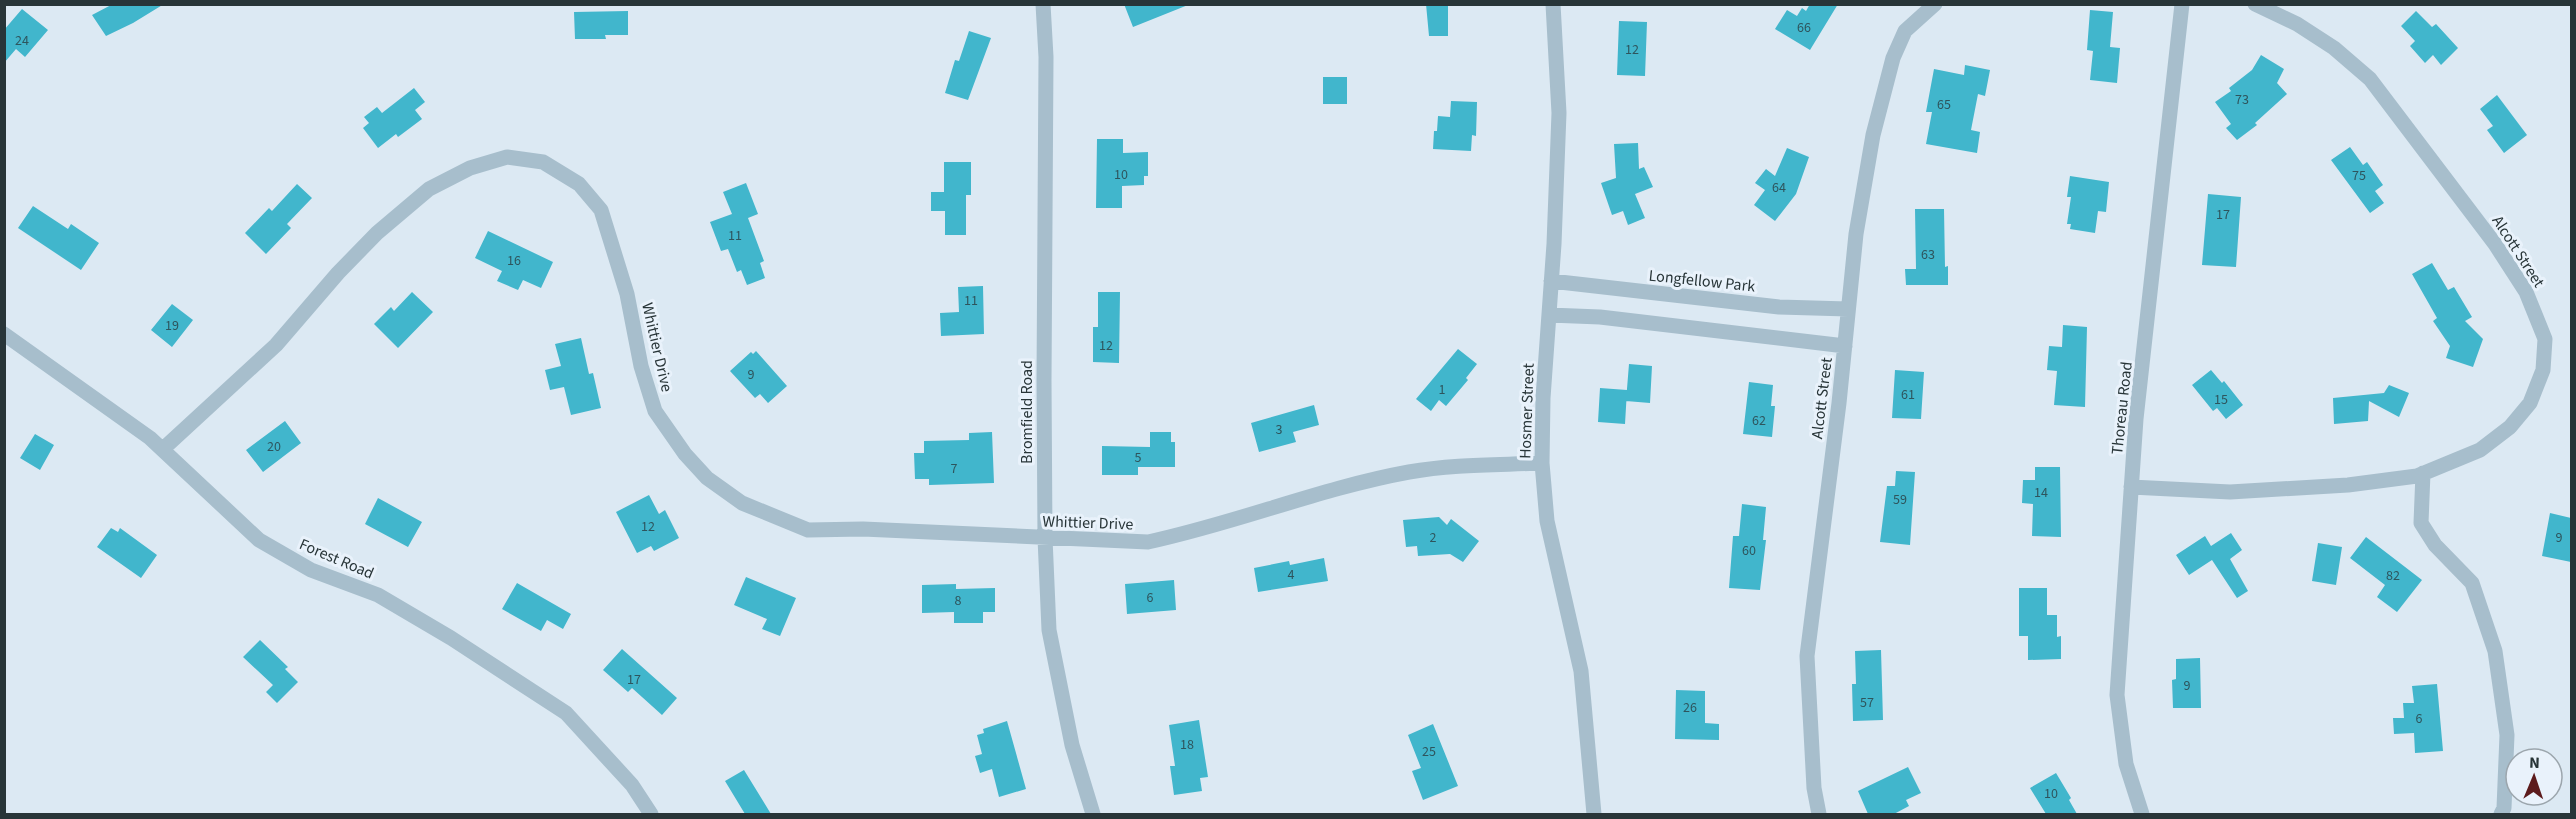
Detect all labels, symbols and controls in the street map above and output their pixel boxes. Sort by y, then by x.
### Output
house number: 66 [1797,18,1811,38]
house number: 24 [15,31,29,51]
house number: 12 [1625,40,1639,60]
house number: 73 [2235,90,2249,110]
house number: 65 [1937,95,1951,115]
house number: 10 [1114,165,1128,185]
house number: 75 [2352,166,2366,186]
house number: 64 [1772,178,1786,198]
house number: 17 [2216,205,2230,225]
street label: Alcott Street [2487,211,2550,292]
house number: 11 [728,226,742,246]
house number: 63 [1921,245,1935,265]
house number: 16 [507,251,521,271]
street label: Longfellow Park [1648,264,1756,298]
house number: 11 [964,291,978,311]
street label: Whittier Drive [636,300,678,394]
house number: 19 [165,316,179,336]
house number: 12 [1099,336,1113,356]
street label: Alcott Street [1806,356,1838,440]
street label: Bromfield Road [1016,360,1038,464]
street label: Thoreau Road [2106,361,2138,456]
street label: Hosmer Street [1514,362,1540,459]
house number: 9 [748,365,755,385]
house number: 1 [1439,380,1446,400]
house number: 61 [1901,385,1915,405]
house number: 15 [2214,390,2228,410]
house number: 62 [1752,411,1766,431]
house number: 3 [1276,420,1283,440]
house number: 20 [267,437,281,457]
house number: 5 [1135,448,1142,468]
house number: 7 [951,459,958,479]
house number: 14 [2034,483,2048,503]
house number: 59 [1893,490,1907,510]
street label: Whittier Drive [1042,510,1134,536]
house number: 12 [641,517,655,537]
house number: 2 [1430,528,1437,548]
house number: 9 [2556,528,2563,548]
street label: Forest Road [296,533,377,584]
house number: 60 [1742,541,1756,561]
house number: 4 [1288,565,1295,585]
house number: 82 [2386,566,2400,586]
house number: 6 [1147,588,1154,608]
house number: 8 [955,591,962,611]
house number: 17 [627,670,641,690]
house number: 9 [2184,676,2191,696]
house number: 57 [1860,693,1874,713]
house number: 26 [1683,698,1697,718]
house number: 6 [2416,709,2423,729]
house number: 18 [1180,735,1194,755]
house number: 25 [1422,742,1436,762]
north arrow [2504,747,2564,807]
text: N [2529,752,2540,774]
house number: 10 [2044,784,2058,804]

